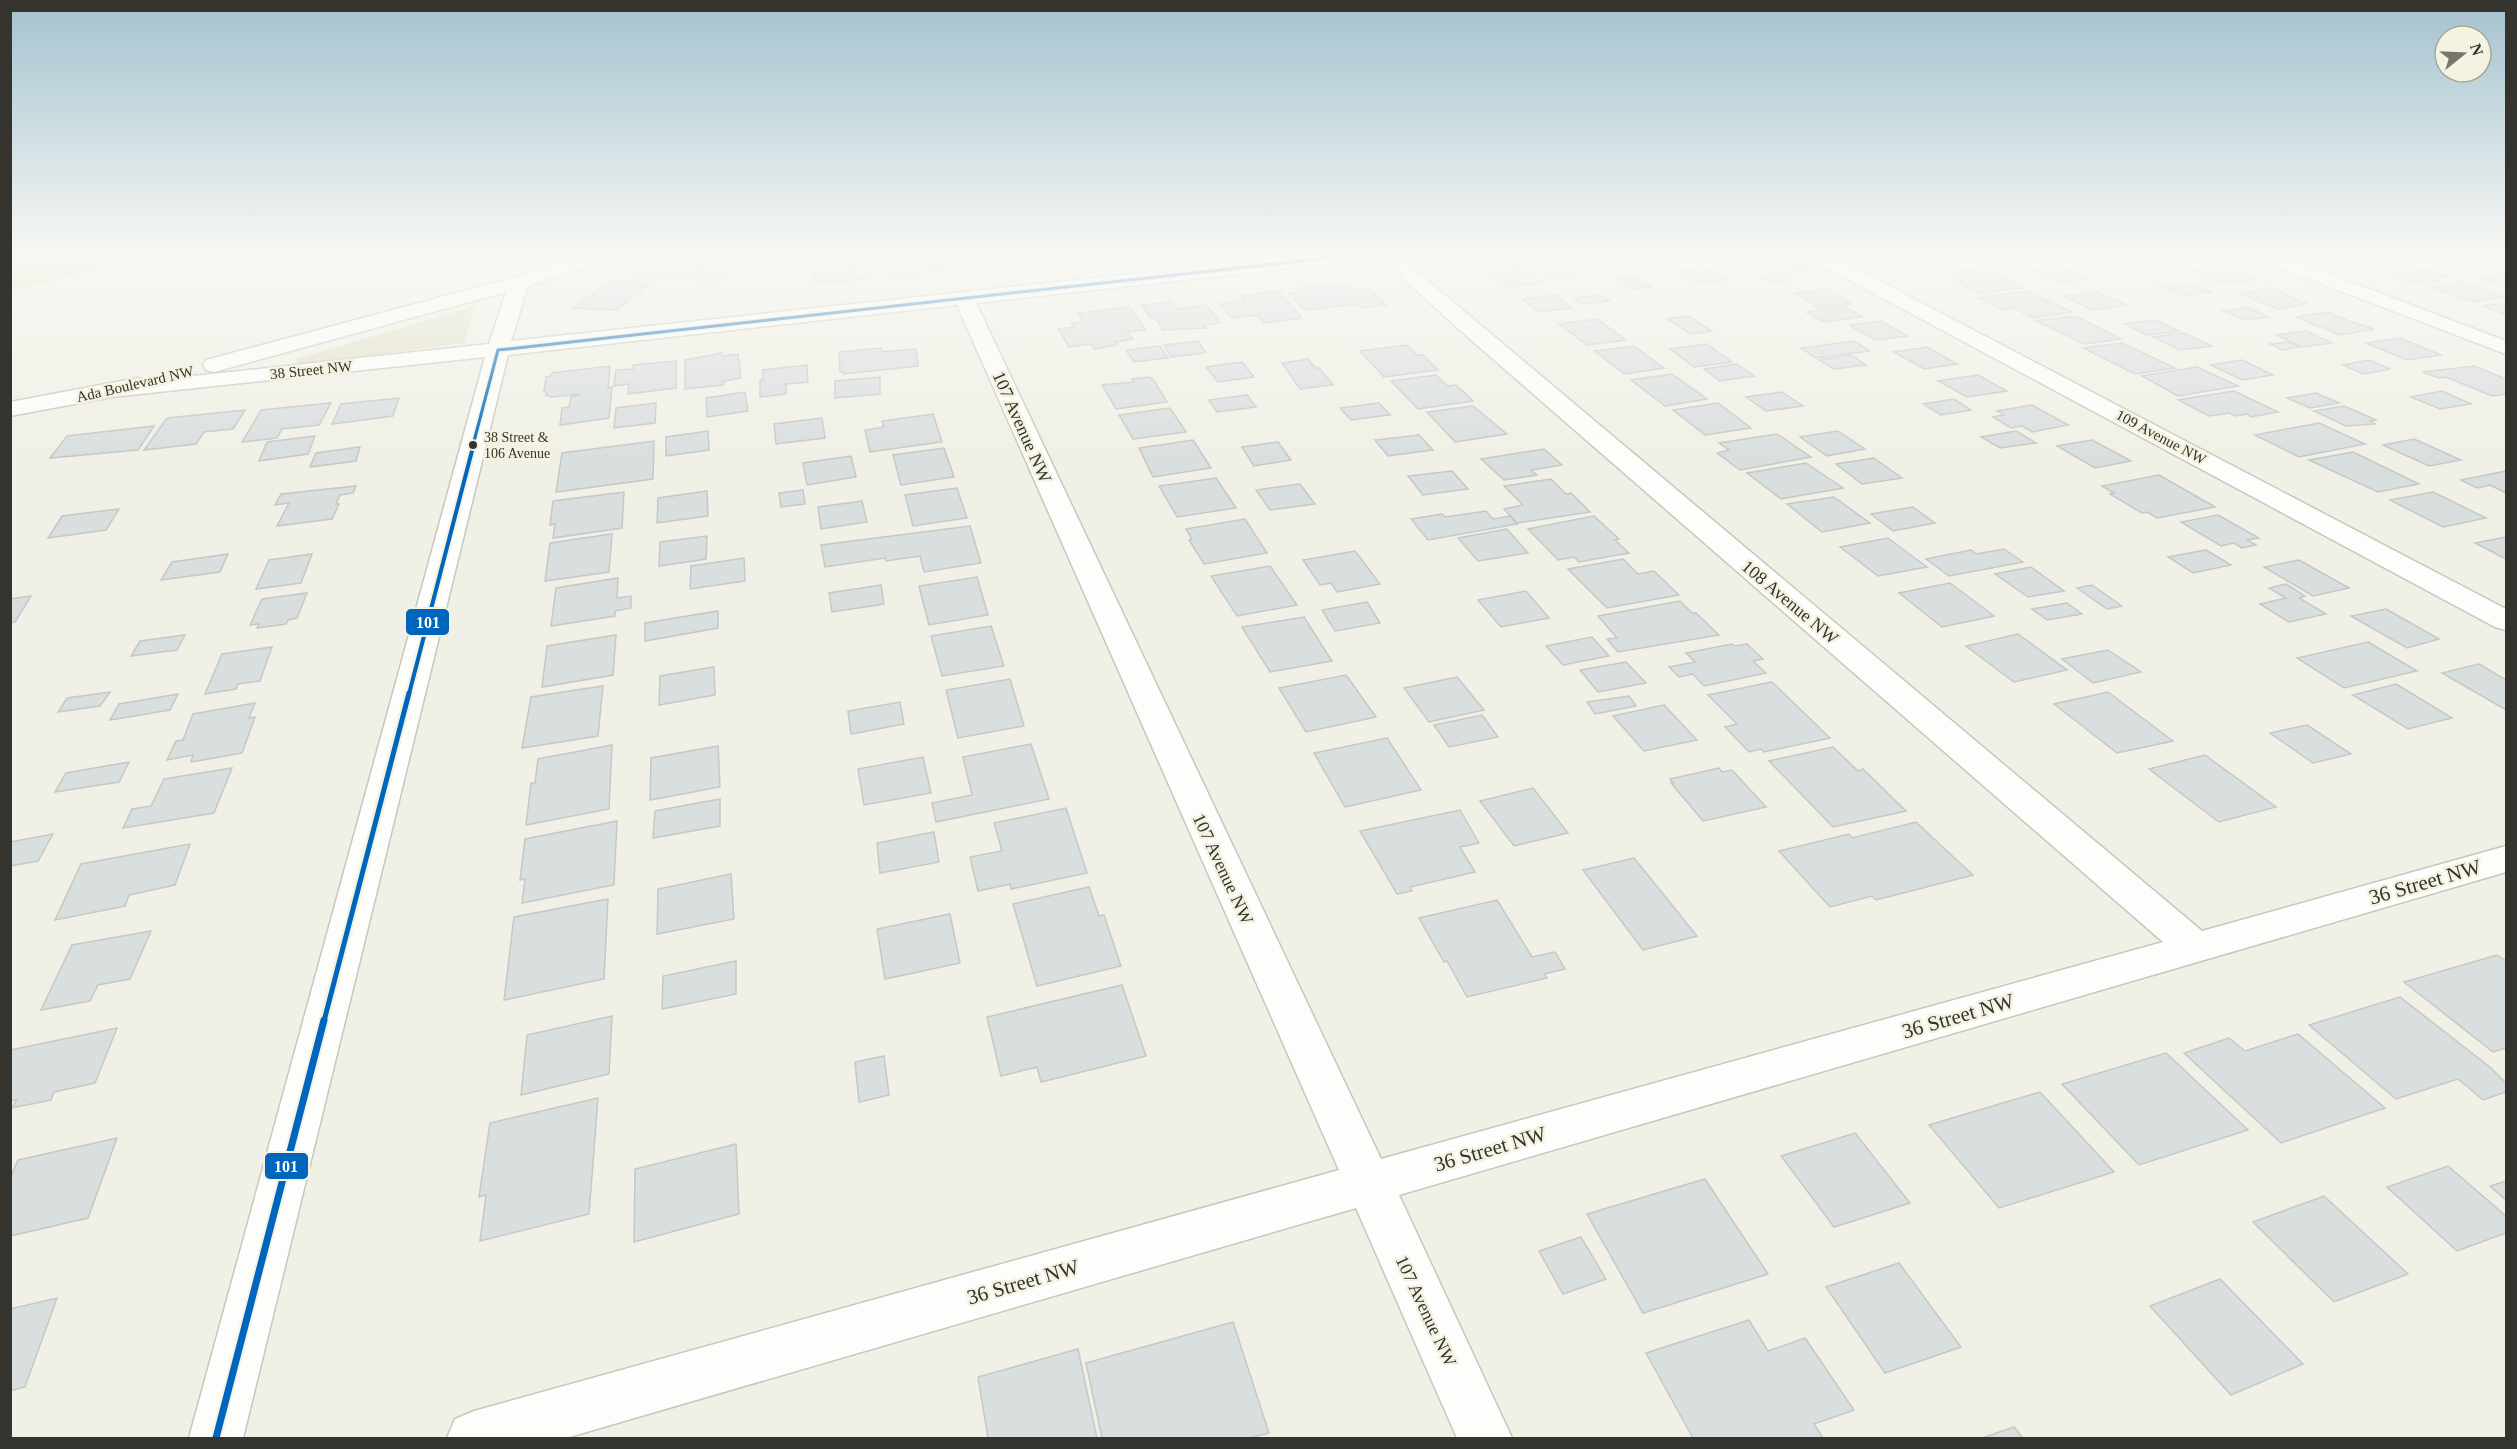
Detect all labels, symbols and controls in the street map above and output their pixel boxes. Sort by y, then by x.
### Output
north arrow [2433,24,2493,84]
text: N [2467,41,2487,58]
street label: 38 Street NW [269,358,354,382]
street label: Ada Boulevard NW [75,363,196,405]
street label: 107 Avenue NW [989,368,1055,486]
street label: 109 Avenue NW [2113,407,2210,468]
place label: 38 Street & 106 Avenue [484,430,550,461]
marker: 38 Street & 106 Avenue [467,439,479,451]
street label: 108 Avenue NW [1738,556,1842,648]
line badge: 101 [405,608,450,636]
text: 101 [416,614,440,631]
street label: 107 Avenue NW [1189,811,1257,927]
street label: 36 Street NW [2366,855,2484,909]
street label: 36 Street NW [1899,989,2017,1043]
street label: 36 Street NW [1431,1122,1549,1176]
line badge: 101 [264,1152,309,1180]
text: 101 [274,1158,298,1175]
street label: 107 Avenue NW [1392,1253,1460,1369]
street label: 36 Street NW [964,1255,1082,1309]

